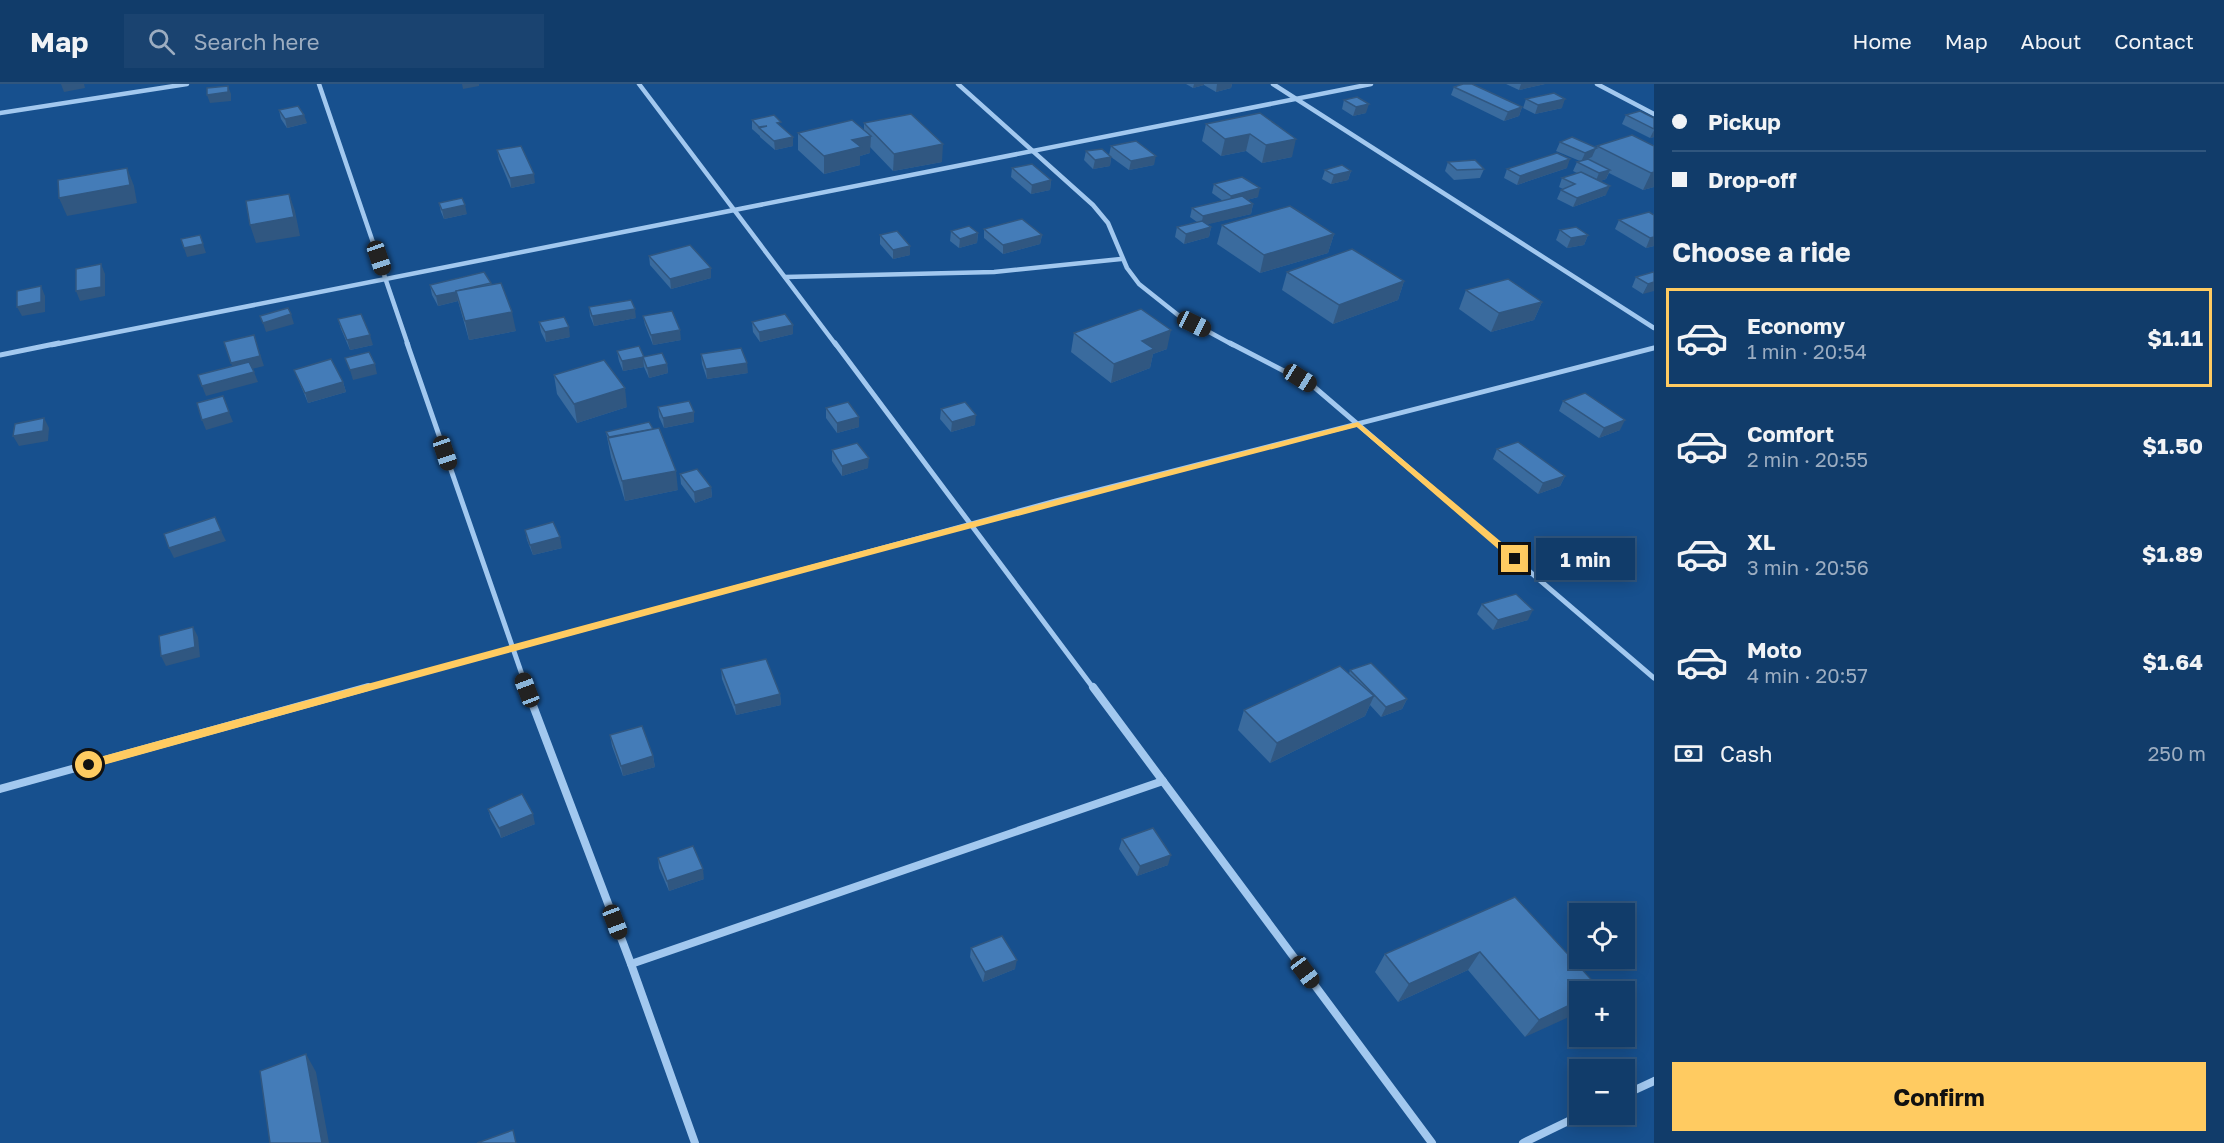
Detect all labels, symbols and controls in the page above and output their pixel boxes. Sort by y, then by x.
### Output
search box [124,14,544,68]
text: Map [30,25,88,58]
icon: search [145,25,178,58]
text: Search here [193,28,319,55]
text: Home [1852,28,1912,54]
text: Map [1945,28,1988,54]
text: About [2021,28,2081,54]
text: Contact [2114,28,2194,54]
text: Pickup [1708,108,1781,135]
text: Drop-off [1708,166,1797,193]
text: Choose a ride [1672,236,1851,268]
car [365,238,393,278]
car [1174,308,1214,340]
icon: car [1675,311,1729,365]
text: Economy [1747,312,1845,339]
text: $1.11 [2147,324,2203,351]
text: 1 min · 20:54 [1747,339,1867,363]
car [1280,361,1320,395]
icon: car [1675,419,1729,473]
text: Comfort [1747,420,1834,447]
text: $1.50 [2142,432,2203,459]
car [431,433,459,473]
text: 2 min · 20:55 [1747,447,1868,471]
icon: car [1675,527,1729,581]
text: XL [1747,528,1775,555]
callout: 1 min [1536,538,1635,580]
text: $1.89 [2142,540,2203,567]
route end [1501,545,1528,572]
text: 1 min [1560,547,1611,571]
text: 3 min · 20:56 [1747,555,1869,579]
icon: car [1675,635,1729,689]
text: Moto [1747,636,1802,663]
text: $1.64 [2142,648,2203,675]
text: 4 min · 20:57 [1747,663,1868,687]
car [512,670,542,710]
icon: cash [1672,737,1705,770]
text: Cash [1720,740,1773,767]
text: 250 m [2148,741,2206,765]
route start [75,751,102,778]
car [600,902,630,942]
map controls [1569,903,1635,1125]
button: locate [1569,903,1635,969]
car [1287,952,1323,992]
button: + [1569,981,1635,1047]
button: − [1569,1059,1635,1125]
button: Confirm [1672,1062,2206,1131]

